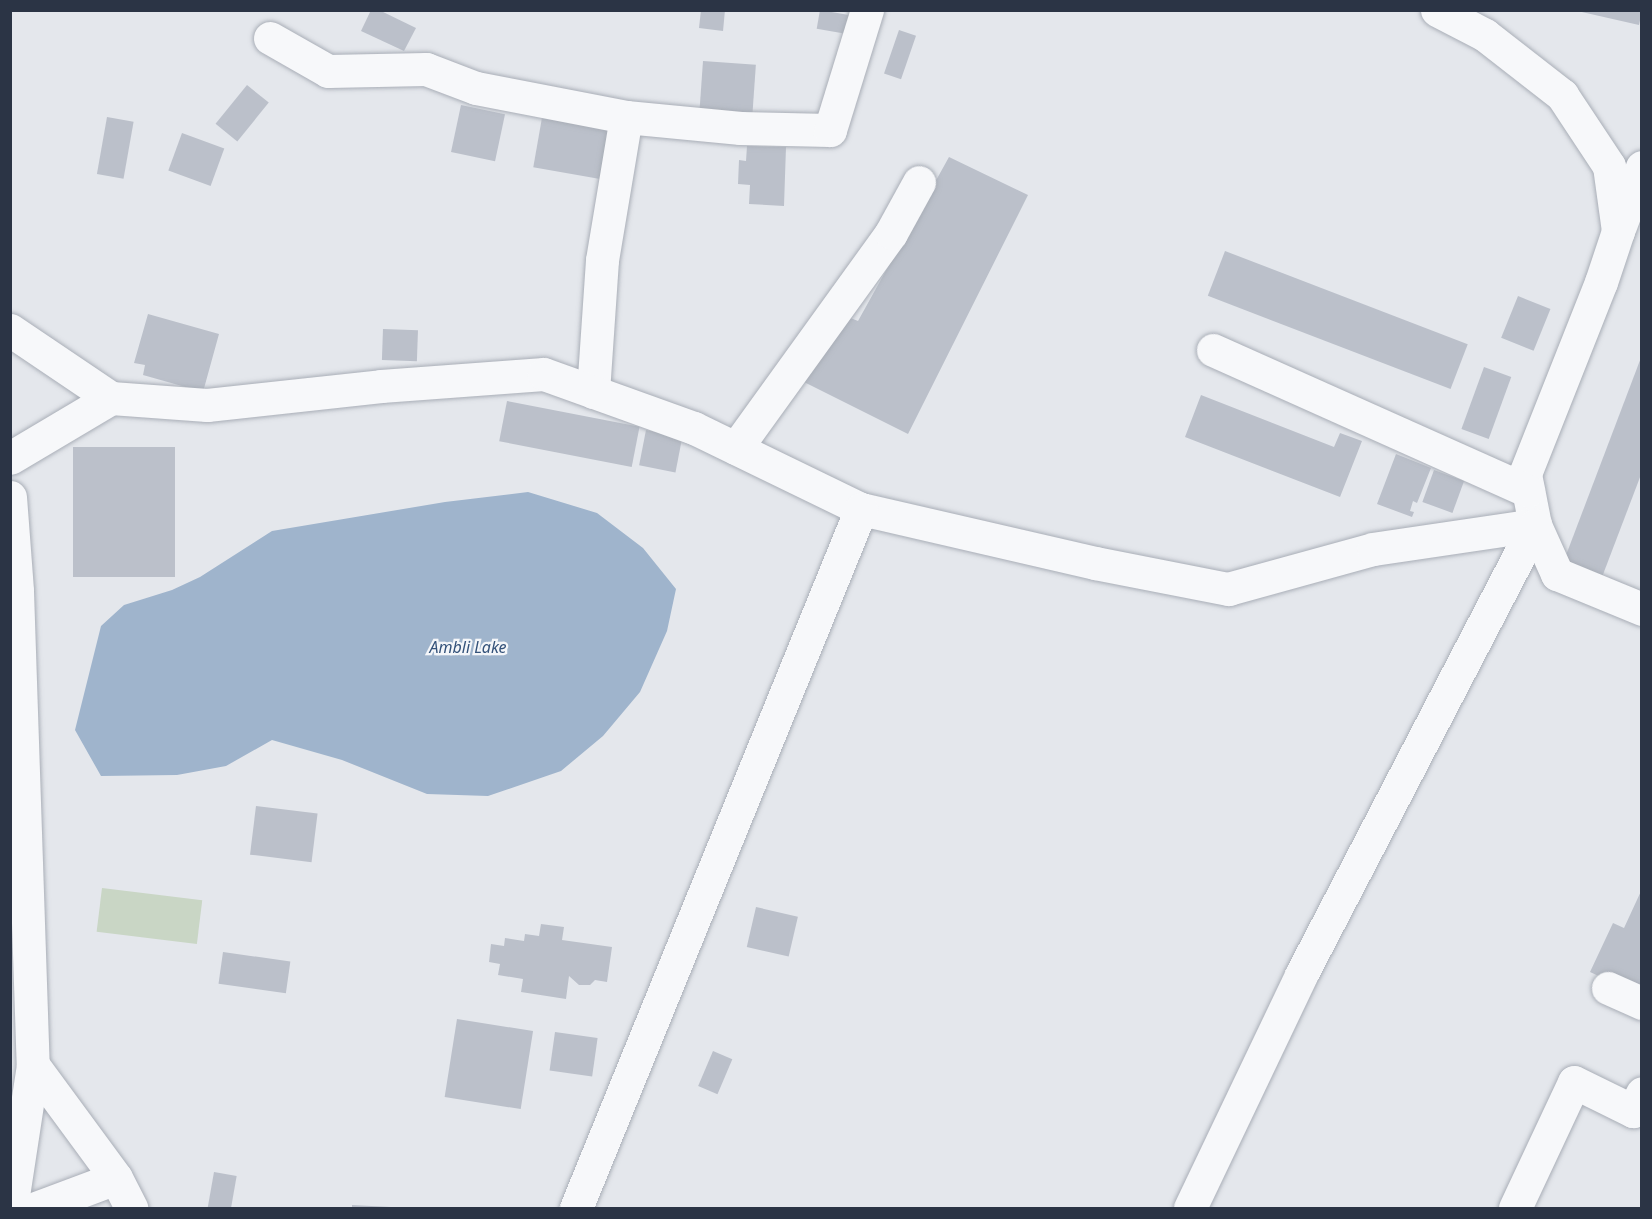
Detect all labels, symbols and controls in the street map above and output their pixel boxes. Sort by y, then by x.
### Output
water label: Ambli Lake [430,637,506,657]

